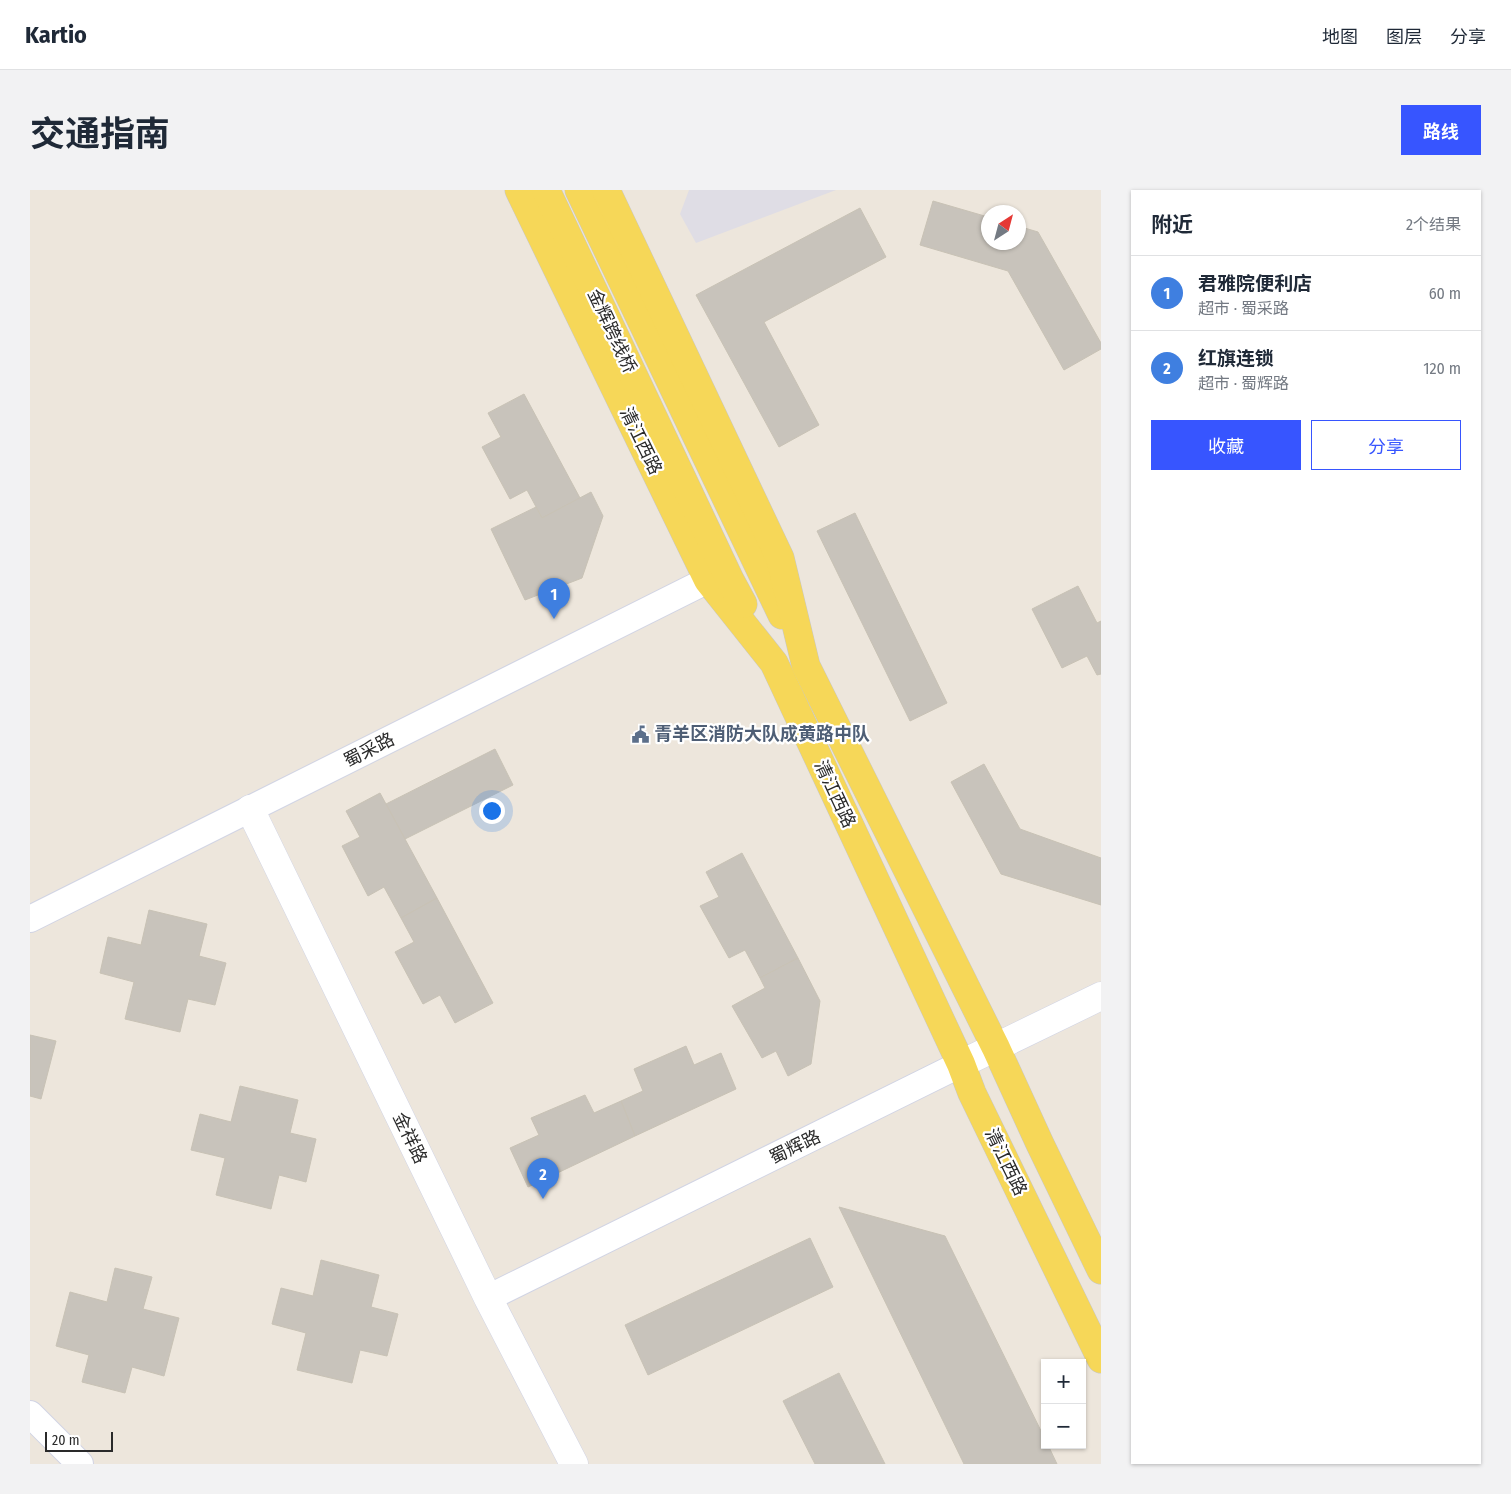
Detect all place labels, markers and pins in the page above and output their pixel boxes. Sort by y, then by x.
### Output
pin: 1 [538,578,570,619]
place label: 青羊区消防大队成黄路中队 [654,723,870,745]
public building icon: 青羊区消防大队成黄路中队 [630,724,650,744]
pin: 2 [527,1158,559,1199]

